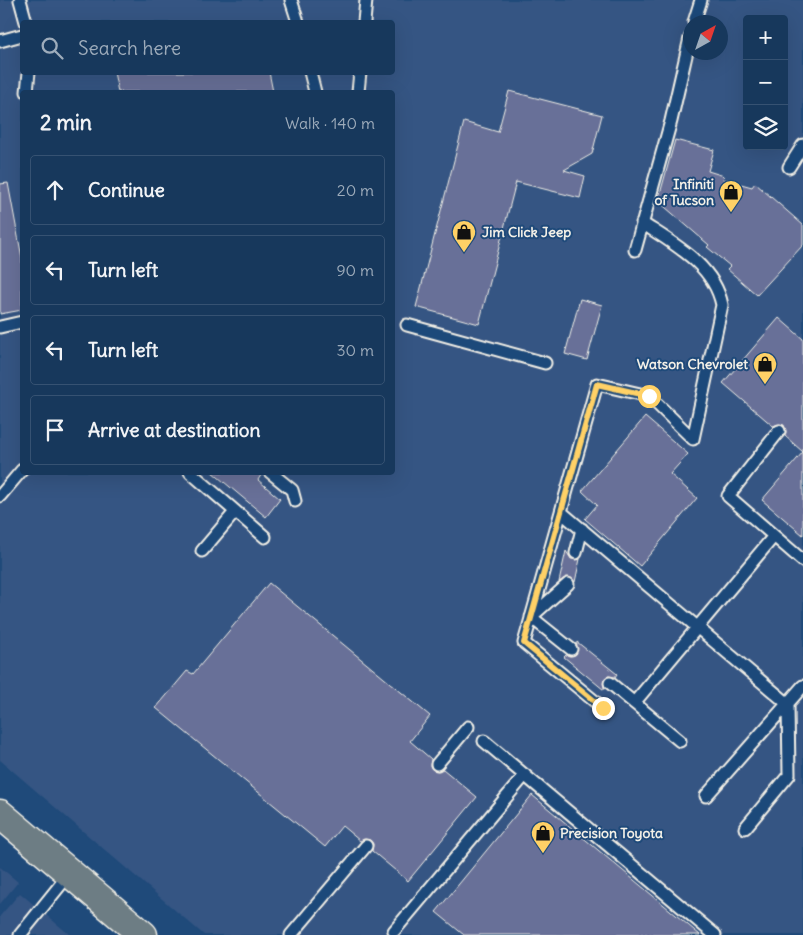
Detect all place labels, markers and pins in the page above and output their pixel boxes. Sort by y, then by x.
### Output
place label: Infiniti of Tucson [654,175,714,209]
shop icon: Infiniti of Tucson [718,179,744,213]
shop icon: Jim Click Jeep [451,219,477,253]
place label: Jim Click Jeep [482,223,571,241]
shop icon: Watson Chevrolet [752,351,778,385]
place label: Watson Chevrolet [637,355,748,373]
shop icon: Precision Toyota [530,820,556,854]
place label: Precision Toyota [560,824,663,842]

